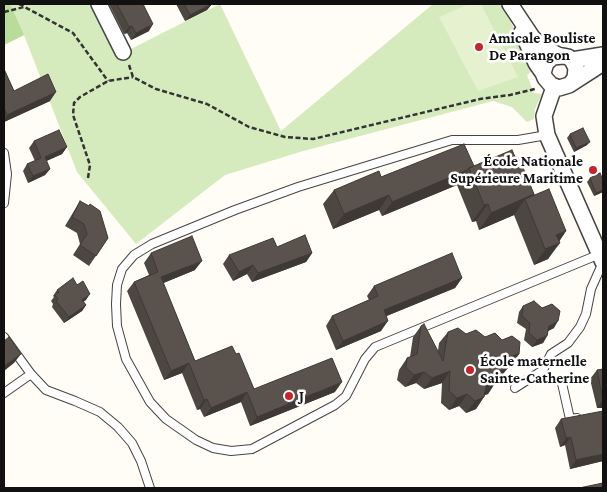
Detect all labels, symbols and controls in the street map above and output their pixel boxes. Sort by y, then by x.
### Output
place label: Amicale Bouliste De Parangon [489,29,595,64]
marker: Amicale Bouliste De Parangon [473,41,485,53]
place label: École Nationale Supérieure Maritime [450,152,583,187]
marker: École Nationale Supérieure Maritime [587,164,599,176]
place label: École maternelle Sainte-Catherine [480,352,589,387]
marker: École maternelle Sainte-Catherine [464,364,476,376]
place label: J [299,387,304,405]
marker: J [283,390,295,402]

